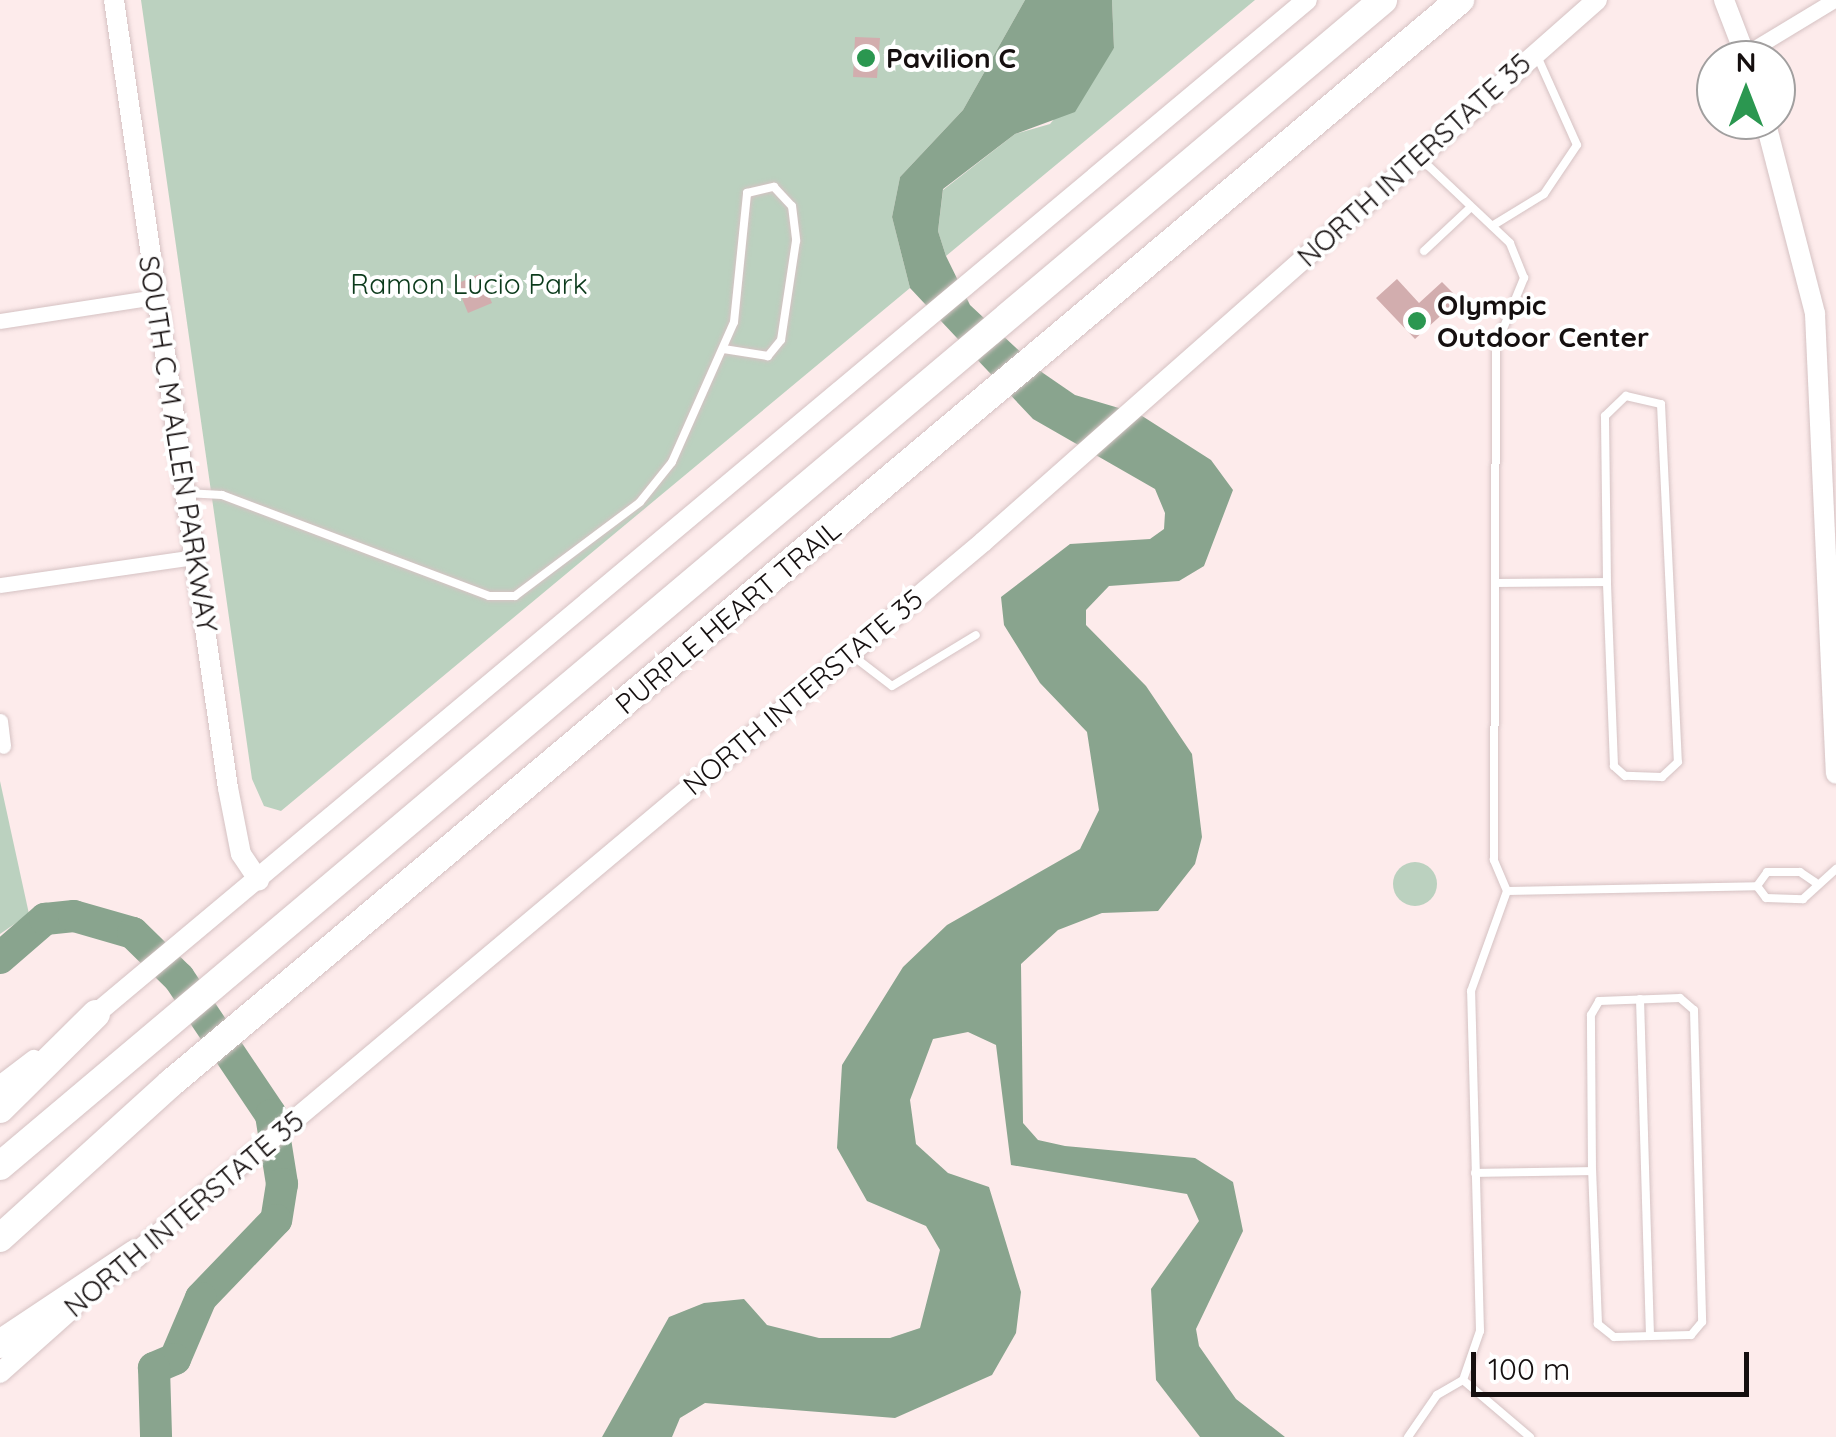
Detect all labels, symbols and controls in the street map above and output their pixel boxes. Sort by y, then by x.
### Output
north arrow [1696,40,1796,140]
place label: Pavilion C [886,41,1016,75]
text: N [1736,44,1756,79]
street label: NORTH INTERSTATE 35 [1290,46,1538,274]
marker: Pavilion C [855,47,877,69]
street label: SOUTH C M ALLEN PARKWAY [132,253,224,635]
park label: Ramon Lucio Park [350,267,588,301]
place label: Olympic Outdoor Center [1437,288,1649,354]
marker: Olympic Outdoor Center [1406,310,1428,332]
street label: PURPLE HEART TRAIL [609,513,847,721]
street label: NORTH INTERSTATE 35 [676,582,930,802]
street label: NORTH INTERSTATE 35 [57,1104,311,1324]
scale bar [1476,1332,1754,1394]
text: 100 m [1488,1350,1570,1388]

